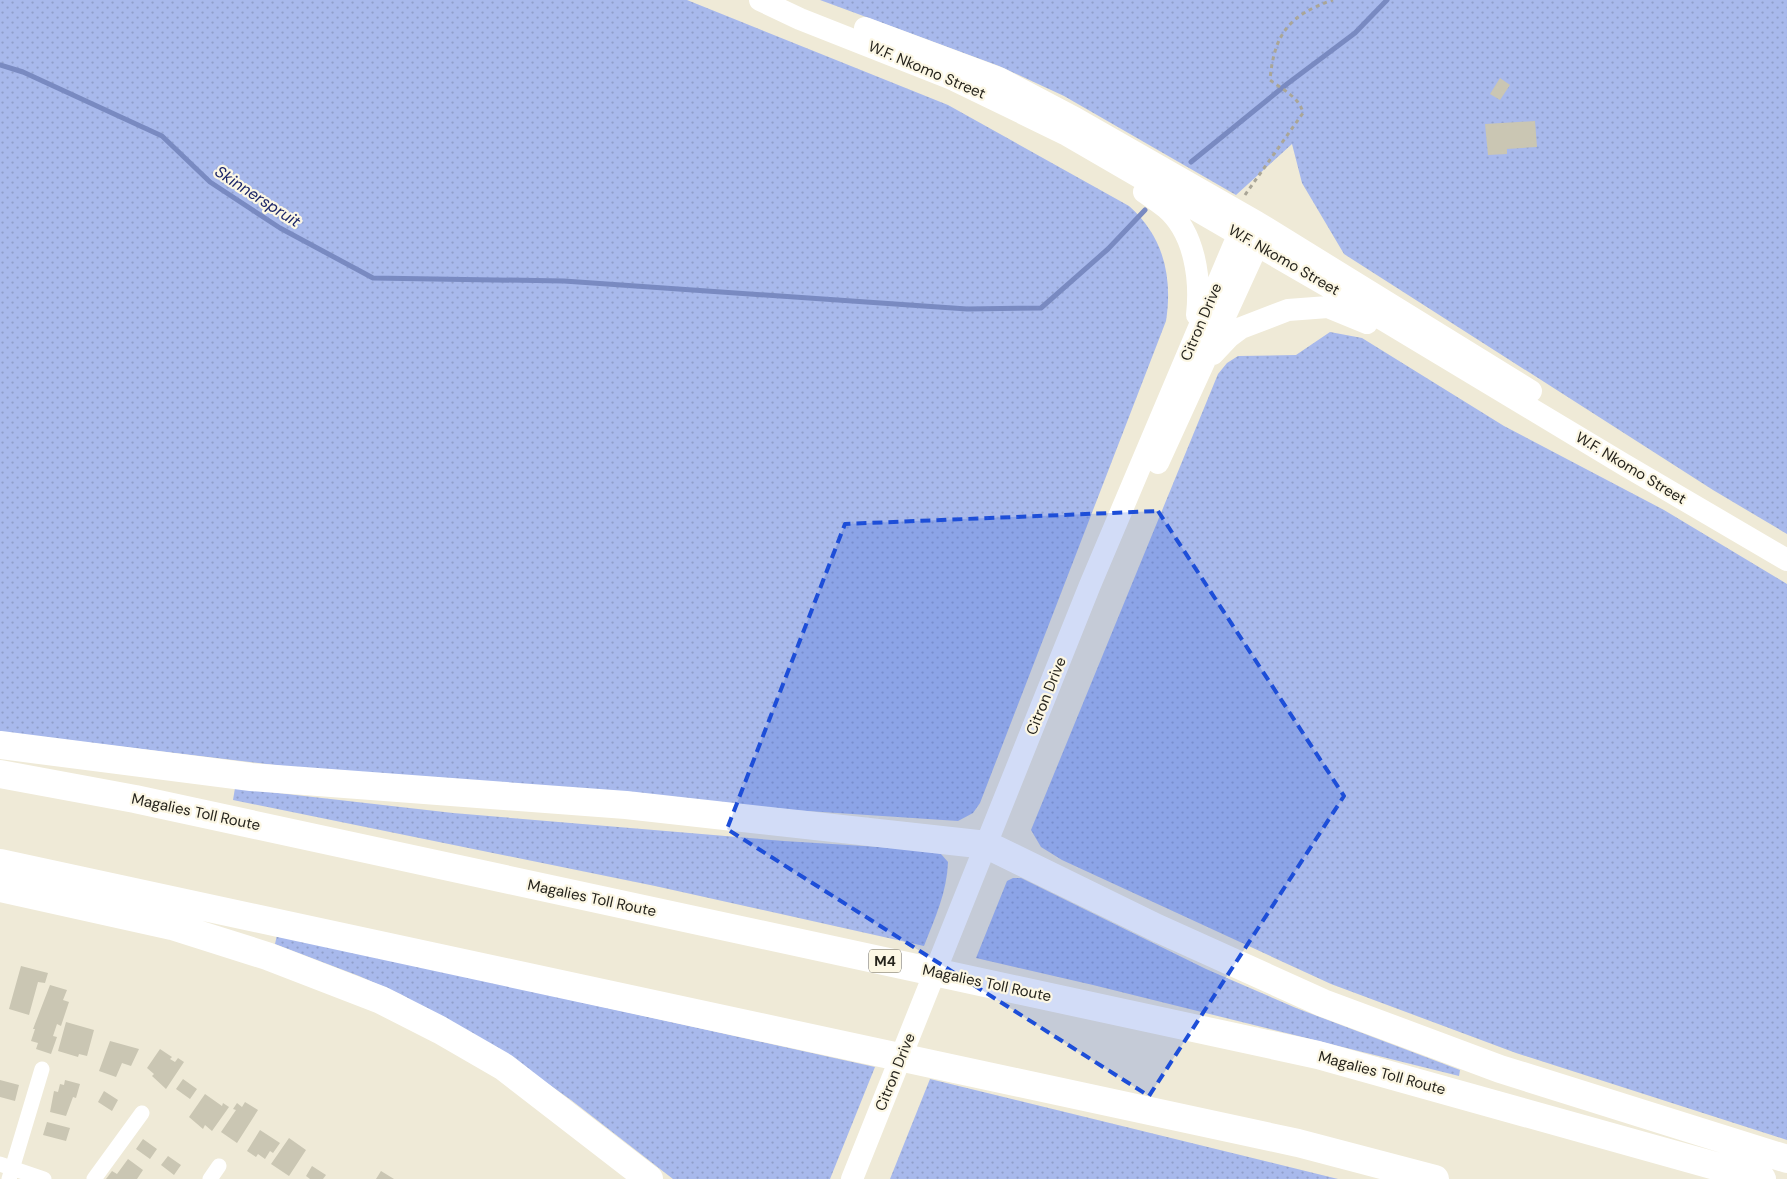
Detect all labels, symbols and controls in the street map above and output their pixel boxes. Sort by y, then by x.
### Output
street label: W.F. Nkomo Street [865,36,989,104]
water label: Skinnerspruit [211,161,305,232]
street label: W.F. Nkomo Street [1225,220,1343,300]
street label: Citron Drive [1176,280,1226,364]
street label: W.F. Nkomo Street [1572,427,1690,509]
street label: Citron Drive [1021,654,1071,738]
street label: Magalies Toll Route [130,789,262,835]
street label: Magalies Toll Route [526,875,658,921]
road number: M4 [869,949,901,972]
street label: Magalies Toll Route [921,960,1053,1006]
street label: Citron Drive [870,1030,920,1114]
street label: Magalies Toll Route [1316,1046,1448,1100]

